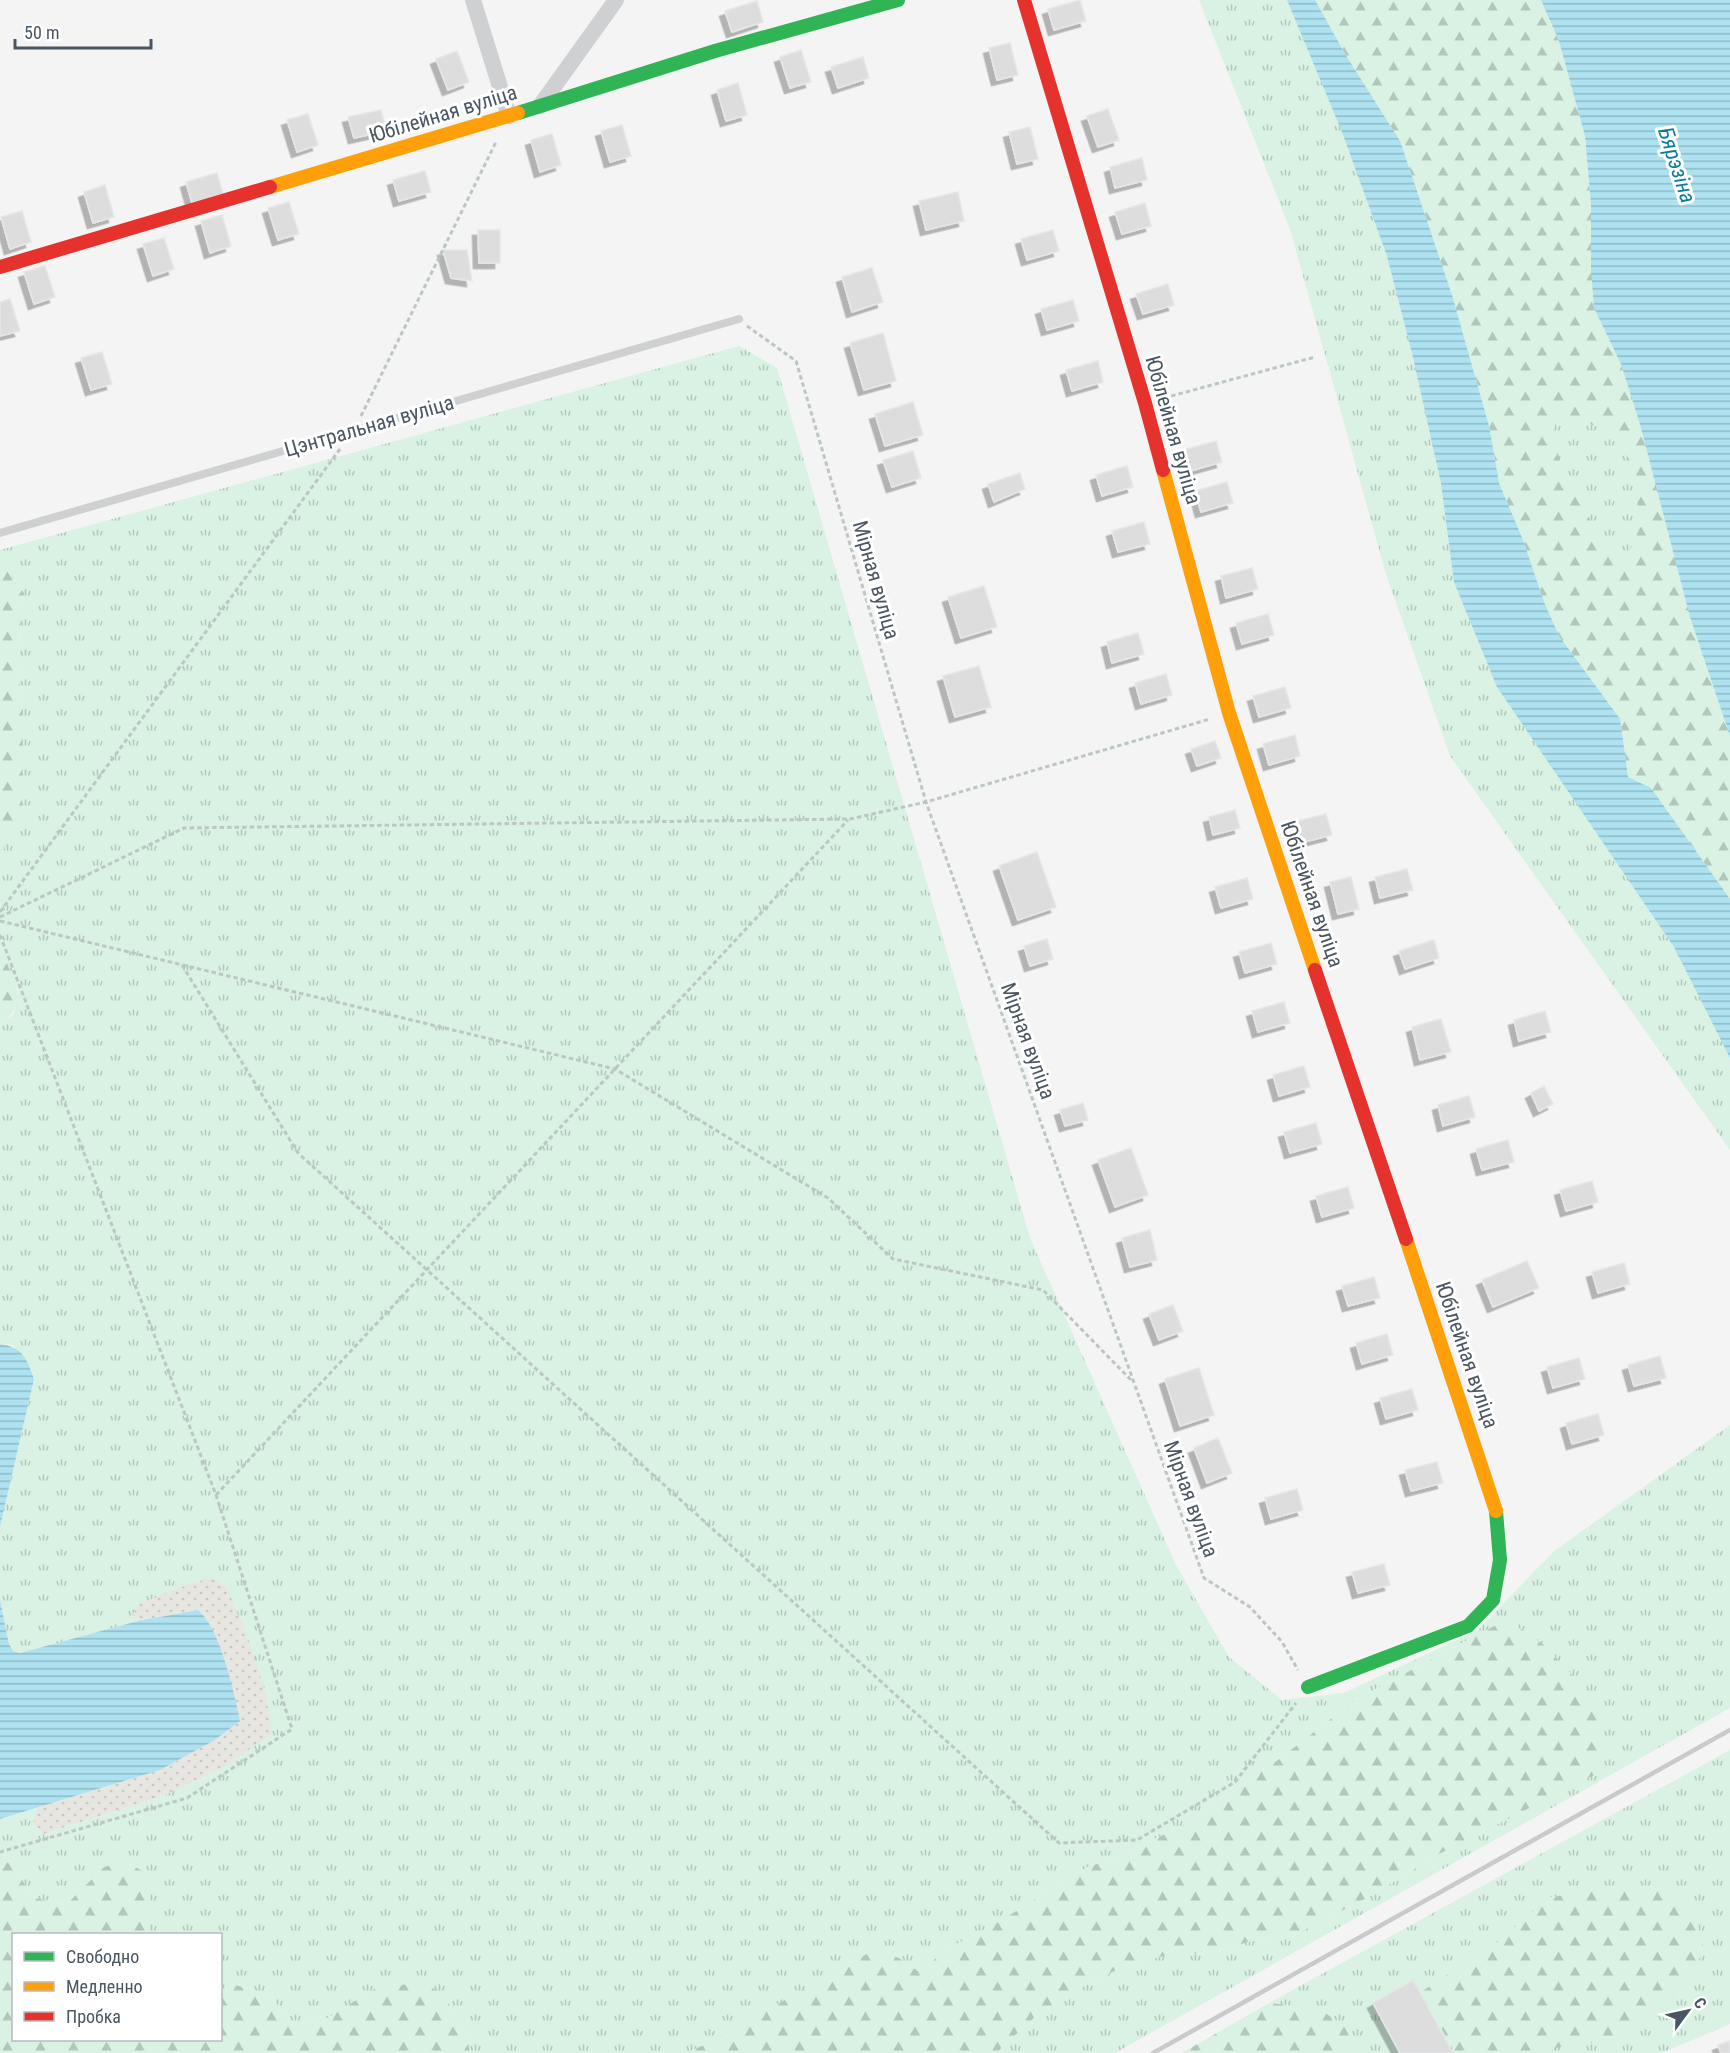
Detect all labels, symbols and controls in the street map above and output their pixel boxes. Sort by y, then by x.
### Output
scale bar [15,12,152,50]
text: 50 m [24,22,59,43]
street label: Юбілейная вуліца [366,80,520,148]
water label: Бярэзіна [1653,124,1701,206]
street label: Юбілейная вуліца [1140,353,1206,507]
street label: Цэнтральная вуліца [281,390,457,462]
street label: Мірная вуліца [848,518,904,642]
street label: Юбілейная вуліца [1276,818,1348,970]
street label: Мірная вуліца [996,980,1060,1102]
street label: Юбілейная вуліца [1431,1279,1503,1431]
street label: Мірная вуліца [1159,1438,1223,1560]
legend [12,1933,222,2041]
text: Свободно [66,1946,139,1967]
text: Медленно [66,1976,143,1997]
north arrow [1658,1981,1718,2041]
text: С [1690,1994,1711,2012]
text: Пробка [66,2006,121,2027]

